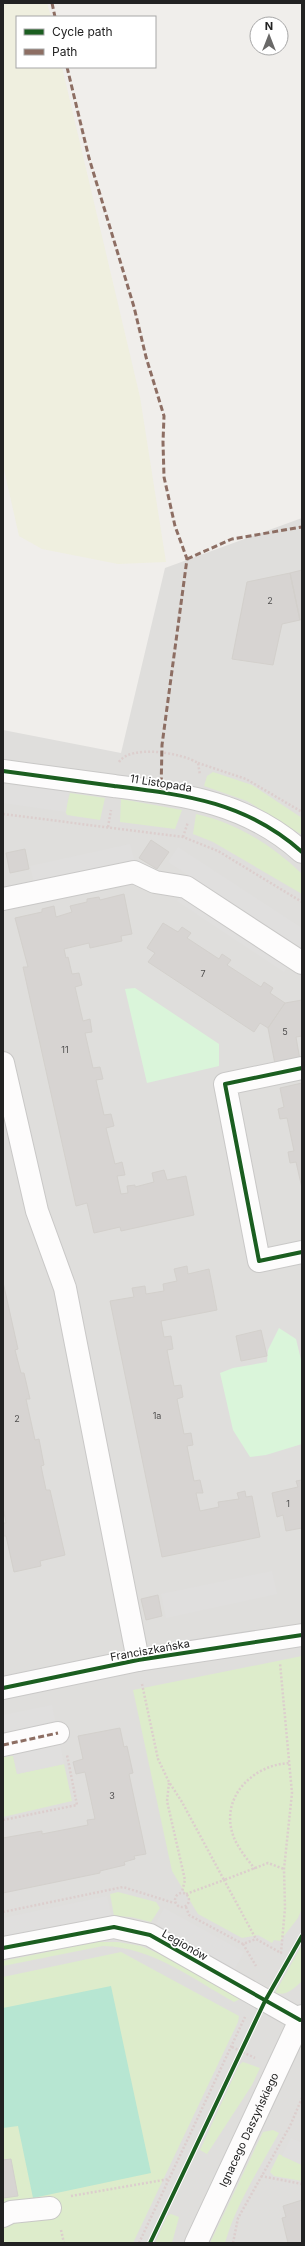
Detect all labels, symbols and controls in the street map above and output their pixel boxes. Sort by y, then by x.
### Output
legend [16,16,156,68]
north arrow [249,16,289,56]
text: N [265,19,273,33]
text: Cycle path [52,24,113,39]
text: Path [52,44,77,59]
house number: 2 [267,595,273,606]
street label: 11 Listopada [129,771,193,795]
house number: 7 [200,968,206,979]
house number: 5 [282,1026,288,1037]
house number: 11 [61,1044,69,1055]
house number: 1a [153,1410,161,1421]
house number: 2 [14,1413,20,1424]
house number: 1 [286,1498,290,1509]
street label: Franciszkańska [109,1636,191,1664]
house number: 3 [109,1790,115,1801]
street label: Legionów [160,1926,210,1964]
street label: Ignacego Daszyńskiego [216,2070,282,2189]

